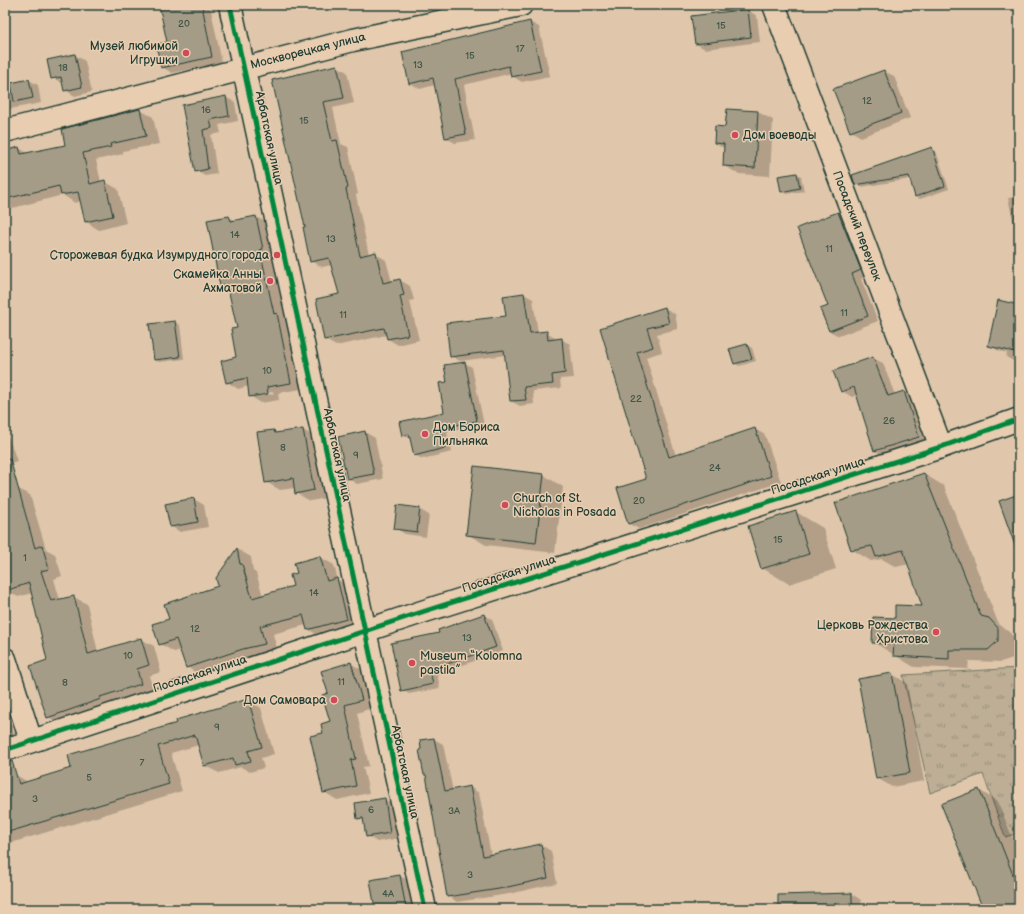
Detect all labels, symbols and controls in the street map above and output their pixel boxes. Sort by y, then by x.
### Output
house number: 20 [178,18,190,30]
house number: 15 [716,20,726,32]
street label: Москворецкая улица [249,29,367,73]
place label: Музей любимой Игрушки [90,39,178,68]
house number: 17 [516,43,524,55]
marker: Музей любимой Игрушки [181,48,191,58]
house number: 15 [465,50,475,62]
house number: 13 [413,59,423,71]
house number: 18 [58,62,68,74]
street label: Арбатская улица [252,89,286,186]
house number: 12 [862,95,872,107]
house number: 16 [201,104,211,116]
house number: 15 [299,115,309,127]
place label: Дом воеводы [743,128,816,143]
marker: Дом воеводы [730,130,740,140]
street label: Посадский переулок [829,169,885,284]
house number: 14 [230,229,240,241]
house number: 13 [326,233,336,245]
house number: 11 [825,243,833,255]
place label: Сторожевая будка Изумрудного города [50,248,269,263]
marker: Сторожевая будка Изумрудного города [272,250,282,260]
place label: Скамейка Анны Ахматовой [173,267,262,296]
marker: Скамейка Анны Ахматовой [265,276,275,286]
house number: 11 [840,307,848,319]
house number: 11 [339,309,347,321]
house number: 10 [262,365,272,377]
house number: 22 [630,393,642,405]
street label: Арбатская улица [320,406,354,503]
house number: 26 [883,415,895,427]
place label: Дом Бориса Пильняка [433,420,500,449]
marker: Дом Бориса Пильняка [420,429,430,439]
house number: 8 [280,442,286,454]
house number: 9 [353,449,359,461]
street label: Посадская улица [769,454,867,498]
house number: 24 [709,462,721,474]
place label: Church of St. Nicholas in Posada [513,491,617,520]
house number: 20 [633,495,645,507]
marker: Church of St. Nicholas in Posada [500,500,510,510]
house number: 15 [773,534,783,546]
house number: 1 [23,552,27,564]
street label: Посадская улица [460,552,558,596]
house number: 14 [309,587,319,599]
place label: Церковь Рождества Христова [817,618,928,647]
house number: 12 [190,623,200,635]
marker: Церковь Рождества Христова [931,627,941,637]
house number: 13 [462,632,472,644]
place label: Museum “Kolomna pastila” [420,649,523,678]
house number: 10 [123,650,133,662]
street label: Посадская улица [151,652,249,696]
marker: Museum “Kolomna pastila” [407,658,417,668]
house number: 11 [337,676,345,688]
house number: 8 [62,677,68,689]
place label: Дом Самовара [243,693,326,708]
marker: Дом Самовара [329,695,339,705]
house number: 9 [214,721,220,733]
street label: Арбатская улица [388,723,422,820]
house number: 7 [140,757,145,769]
house number: 5 [86,772,92,784]
house number: 3 [32,793,38,805]
house number: 6 [368,804,374,816]
house number: 3А [448,805,461,817]
house number: 3 [467,869,473,881]
house number: 4А [382,888,395,900]

